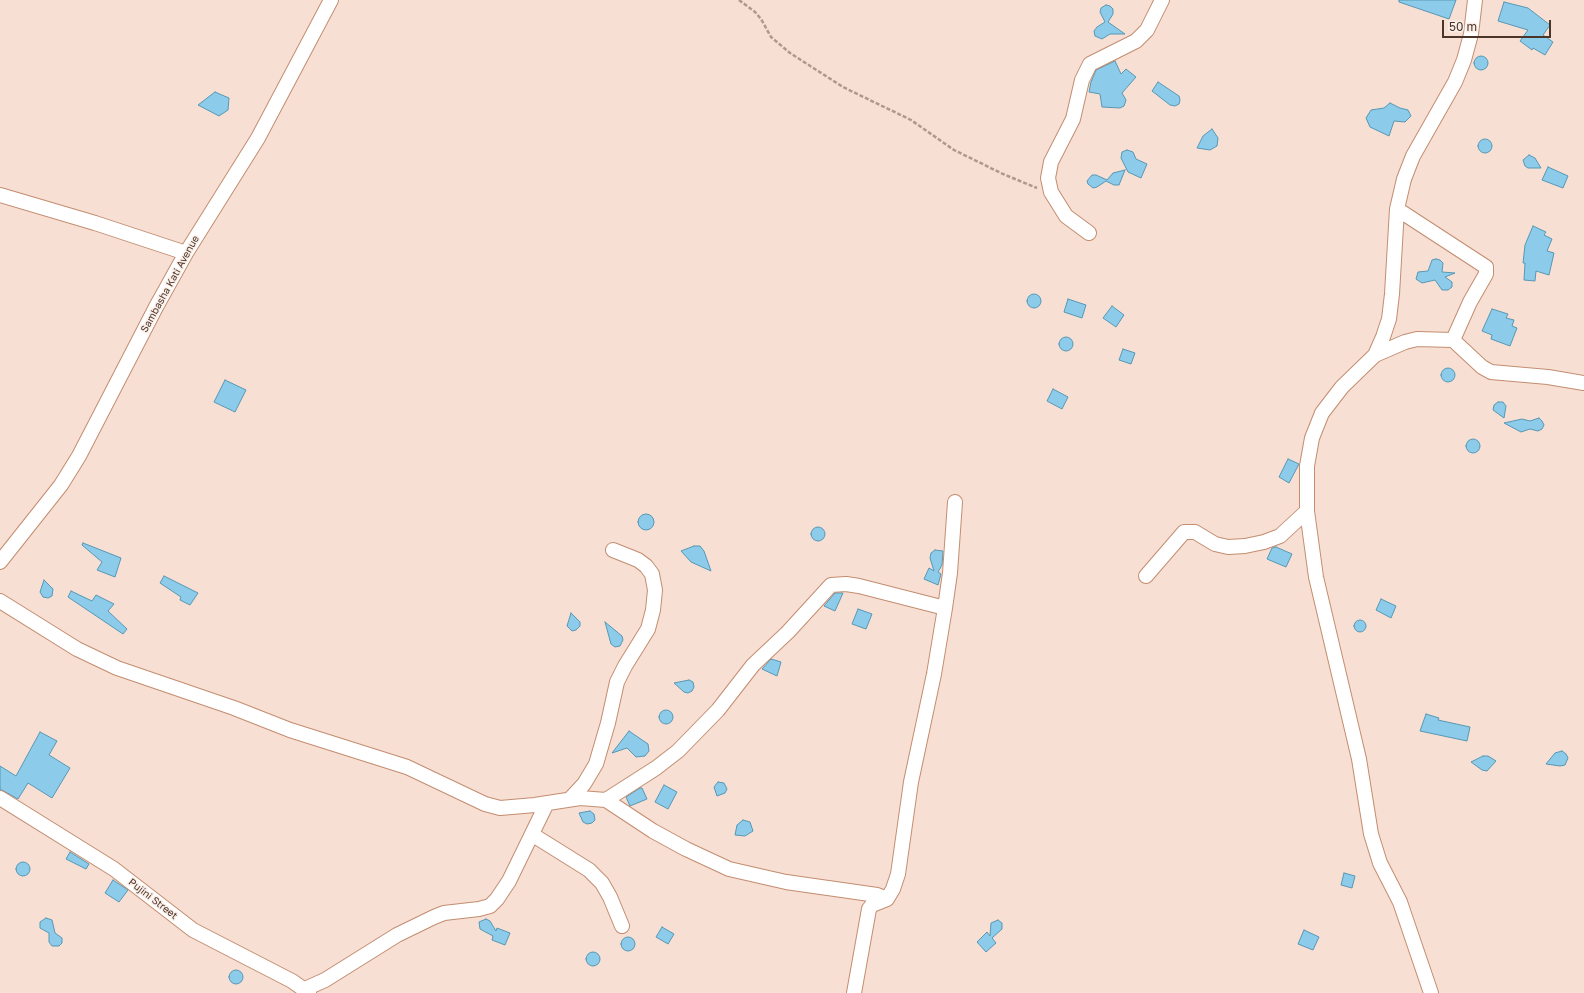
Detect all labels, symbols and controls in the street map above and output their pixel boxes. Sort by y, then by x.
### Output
scale bar [1444,12,1553,38]
text: 50 m [1449,19,1477,34]
street label: Sambasha Kati Avenue [138,233,202,335]
street label: Pujini Street [126,876,180,922]

